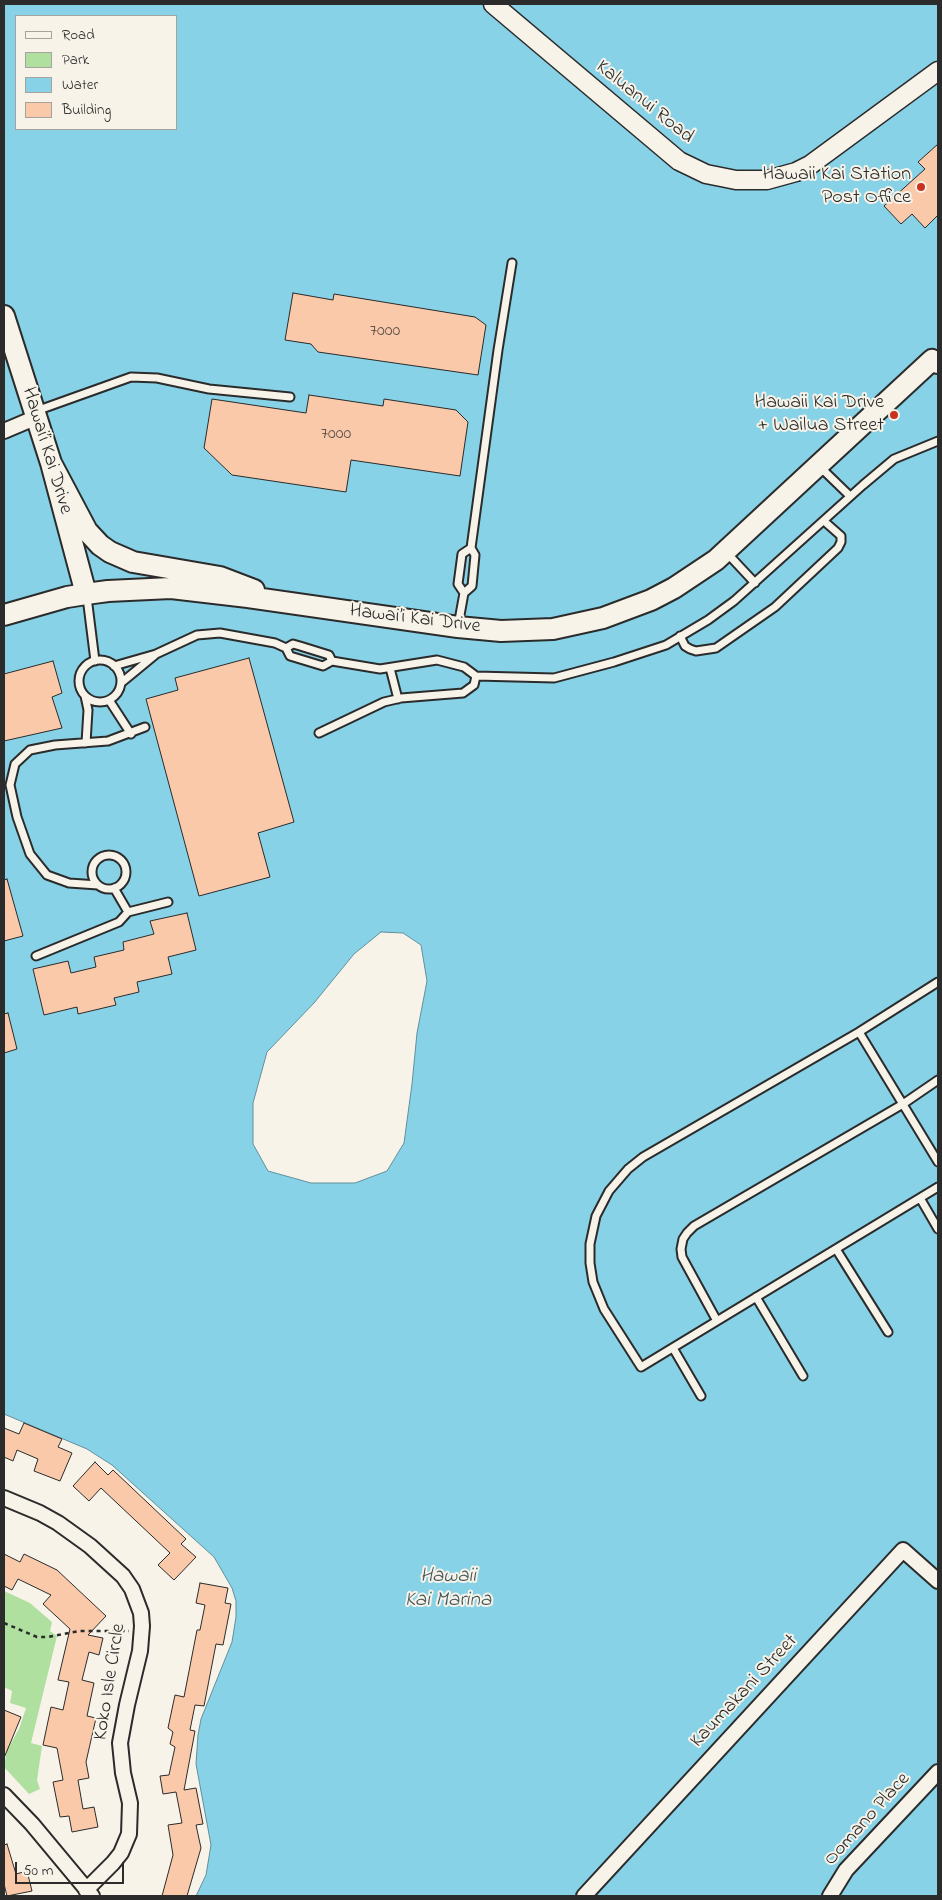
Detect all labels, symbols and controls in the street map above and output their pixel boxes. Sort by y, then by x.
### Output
legend [15,15,178,130]
text: Road [62,24,95,46]
text: Park [62,49,89,71]
street label: Kaluanui Road [590,56,698,150]
text: Water [62,74,98,96]
text: Building [62,99,111,121]
place label: Hawaii Kai Station Post Office [762,164,911,211]
marker: Hawaii Kai Station Post Office [915,181,927,193]
house number: 7000 [370,321,400,343]
street label: Hawai’i Kai Drive [15,385,77,517]
place label: Hawaii Kai Drive + Wailua Street [755,392,884,439]
marker: Hawaii Kai Drive + Wailua Street [888,409,900,421]
house number: 7000 [321,424,351,446]
street label: Hawai’i Kai Drive [348,600,482,640]
water label: Hawaii Kai Marina [405,1565,491,1615]
street label: Koko Isle Circle [90,1622,132,1742]
street label: Kaumakani Street [686,1630,804,1754]
street label: Oomano Place [820,1768,916,1872]
scale bar [18,1852,126,1884]
text: 50 m [23,1860,53,1882]

